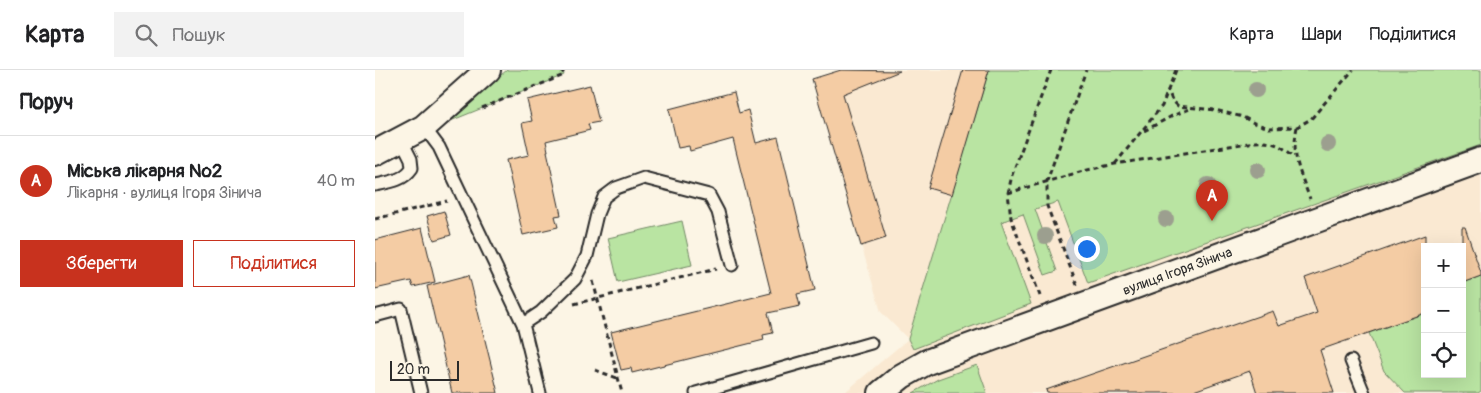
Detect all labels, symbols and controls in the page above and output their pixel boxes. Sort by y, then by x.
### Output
search box [114,12,464,57]
text: Карта [25,20,84,49]
icon: search [132,21,160,49]
text: Пошук [172,23,225,47]
text: Карта [1229,23,1274,46]
text: Шари [1302,23,1341,46]
text: Поділитися [1369,23,1456,46]
text: Поруч [20,89,73,116]
text: Міська лікарня №2 [67,159,222,183]
text: A [31,171,41,191]
text: 40 m [317,171,355,191]
pin: A [1196,180,1228,221]
text: Лікарня · вулиця Ігоря Зінича [67,183,262,203]
your location [1074,236,1100,262]
button: Зберегти [20,240,183,287]
button: Поділитися [193,240,355,287]
map controls [1421,243,1466,378]
button: + [1421,243,1466,288]
street label: вулиця Ігоря Зінича [1120,244,1234,299]
button: − [1421,288,1466,333]
button: locate [1421,333,1466,378]
scale bar [390,358,459,381]
text: 20 m [397,361,430,378]

